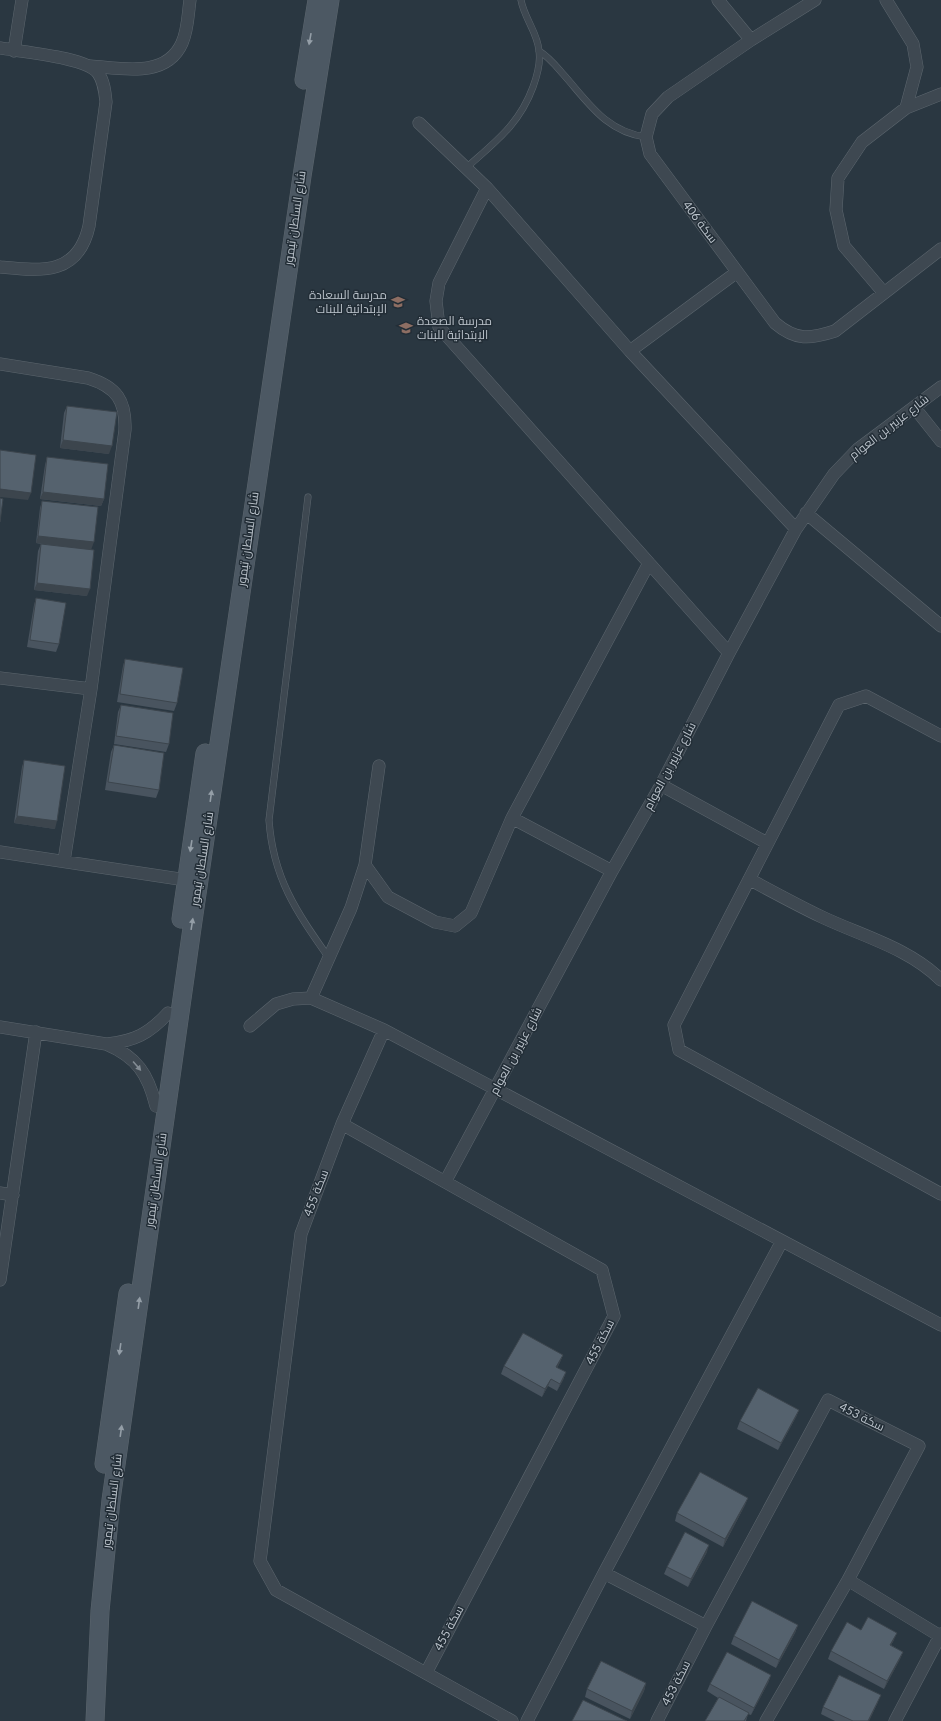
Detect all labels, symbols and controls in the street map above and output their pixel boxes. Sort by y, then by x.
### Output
one-way arrow [307,32,313,45]
street label: شارع السلطان تيمور [280,170,310,267]
street label: سكة 406 [680,198,721,246]
place label: مدرسة السعادة الإبتدائية للبنات [309,287,387,316]
school or university icon: مدرسة السعادة الإبتدائية للبنات [390,294,406,310]
place label: مدرسة الصعدة الإبتدائية للبنات [417,313,492,342]
school or university icon: مدرسة الصعدة الإبتدائية للبنات [398,320,414,336]
street label: شارع عزبير بن العوام [846,391,932,463]
street label: شارع السلطان تيمور [233,491,263,588]
street label: شارع عزبير بن العوام [640,719,700,813]
one-way arrow [208,790,214,802]
street label: شارع السلطان تيمور [186,811,217,908]
one-way arrow [188,840,194,852]
one-way arrow [189,918,195,930]
street label: شارع عزبير بن العوام [486,1004,546,1098]
one-way arrow [133,1060,142,1071]
street label: شارع السلطان تيمور [141,1132,171,1229]
street label: سكة 455 [300,1167,331,1218]
one-way arrow [136,1297,142,1309]
street label: سكة 455 [582,1317,617,1367]
one-way arrow [117,1343,123,1355]
street label: سكة 453 [837,1399,887,1434]
one-way arrow [118,1425,124,1437]
street label: شارع السلطان تيمور [98,1453,126,1550]
street label: سكة 455 [430,1603,467,1653]
street label: سكة 453 [658,1658,693,1708]

